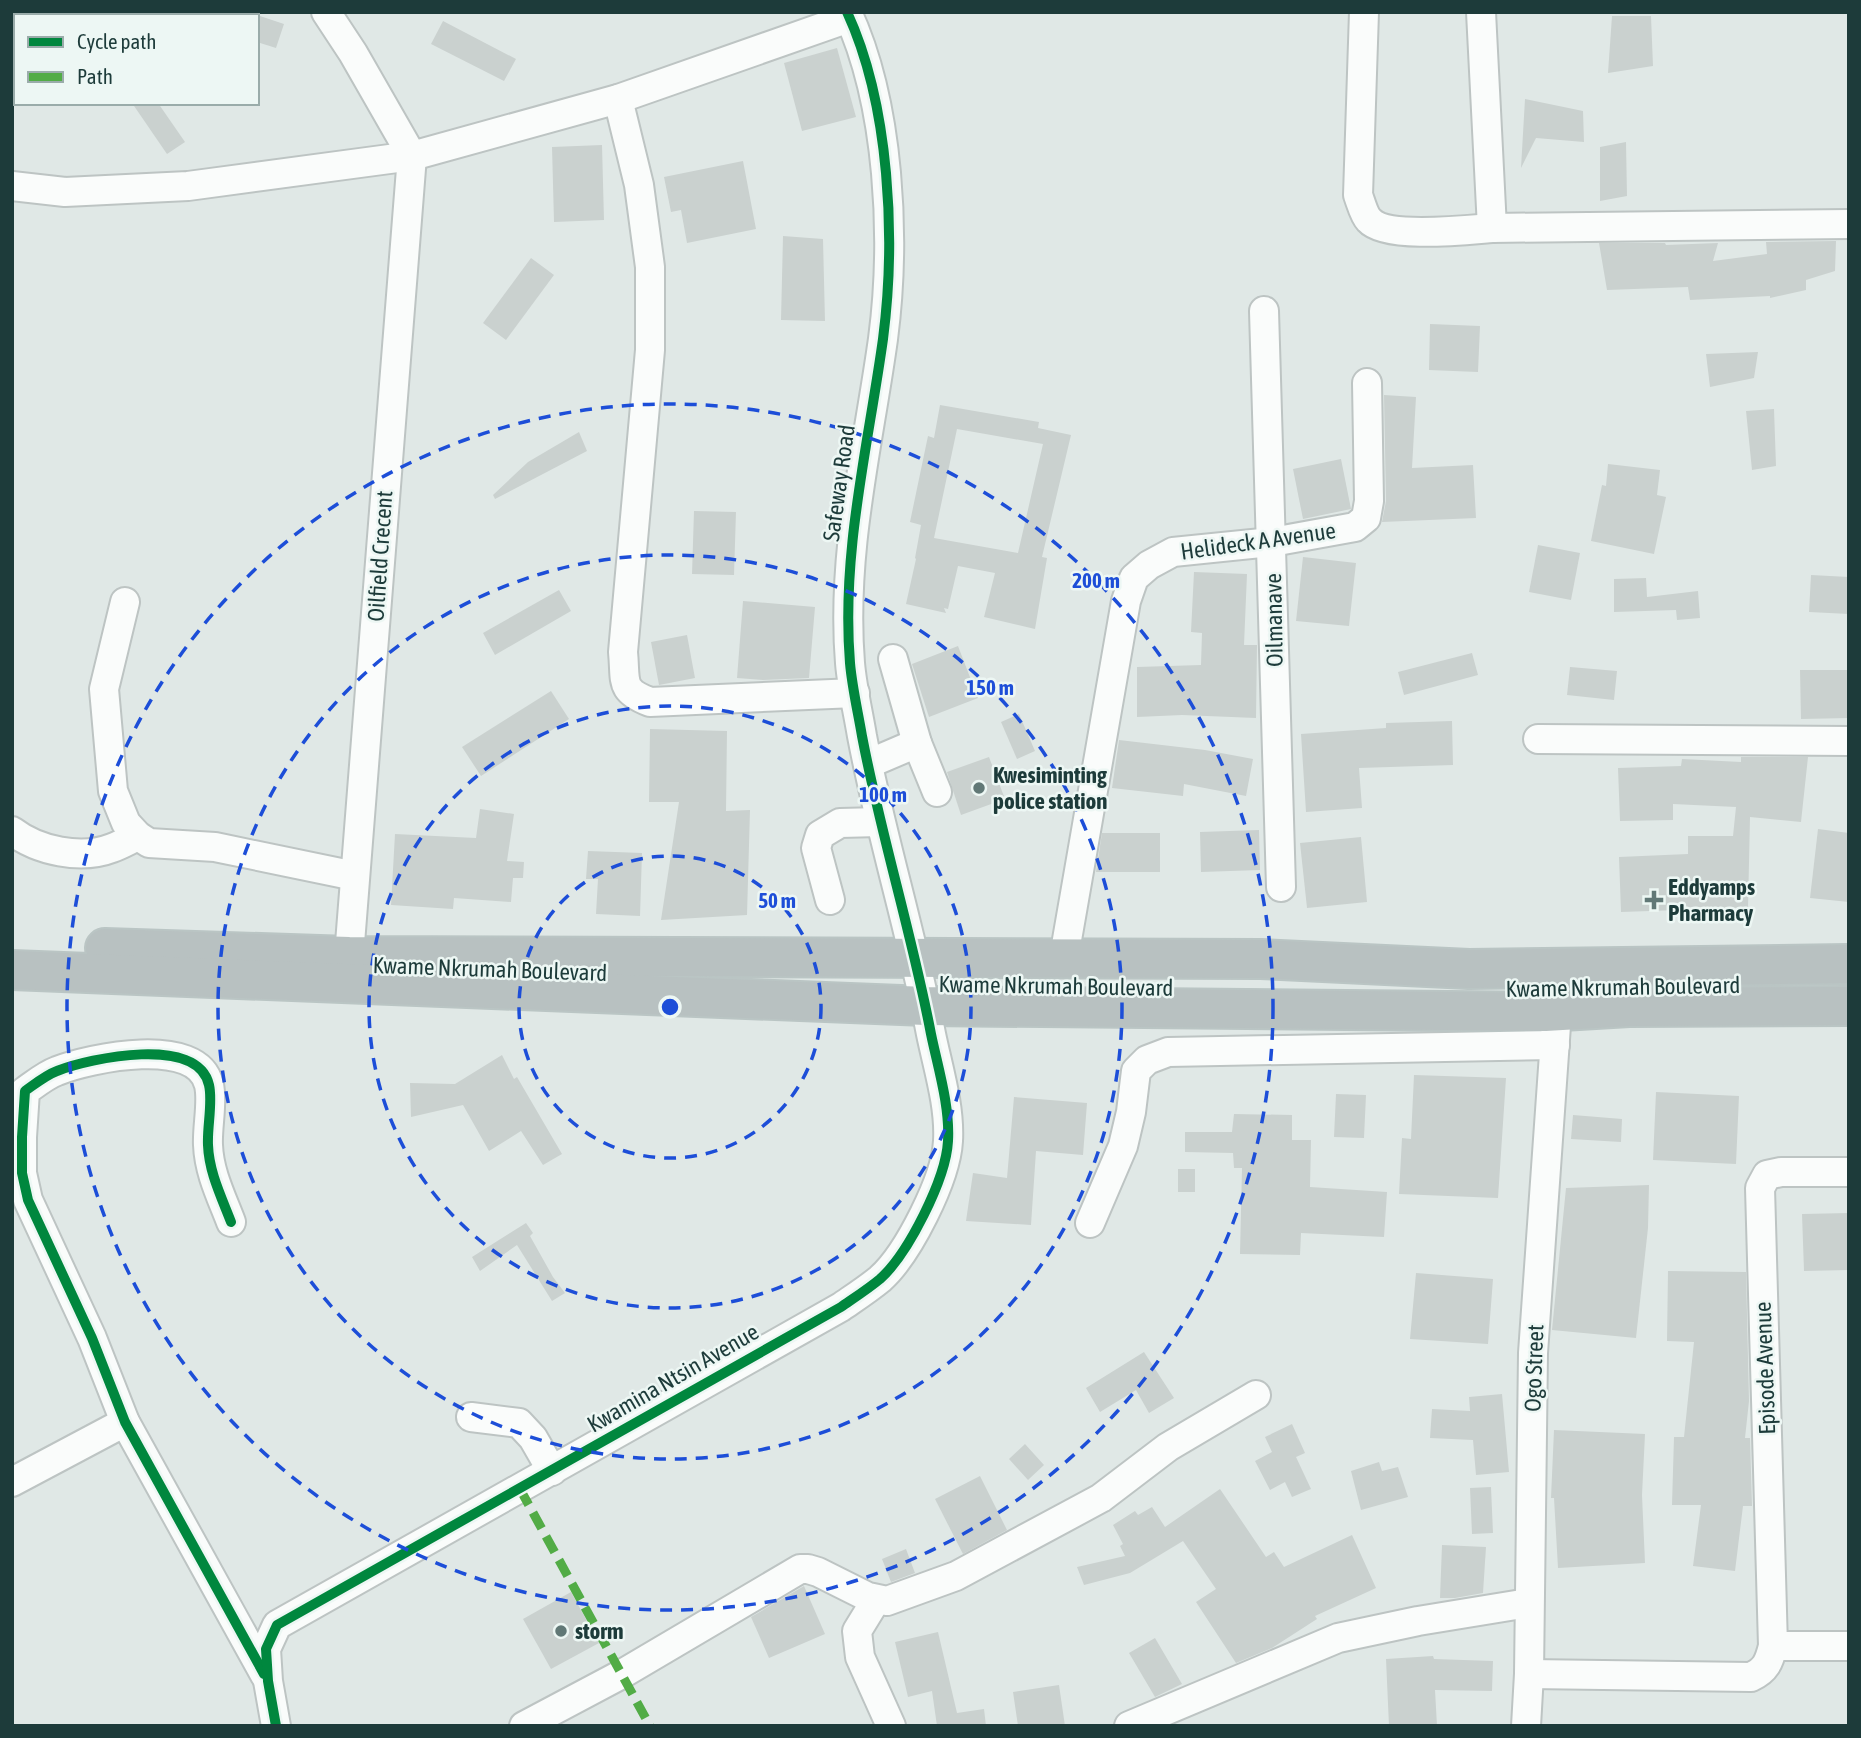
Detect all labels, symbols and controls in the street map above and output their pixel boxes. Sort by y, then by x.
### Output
legend [14,14,259,105]
text: Cycle path [77,29,156,53]
text: Path [77,64,113,88]
street label: Safeway Road [818,423,860,543]
street label: Oilfield Crecent [362,490,398,622]
street label: Helideck A Avenue [1179,517,1337,565]
text: 200 m [1072,568,1120,592]
street label: Oilmanave [1260,573,1288,667]
text: 150 m [966,675,1014,699]
place label: Kwesiminting police station [993,762,1108,814]
marker: Kwesiminting police station [971,780,987,796]
text: 100 m [859,782,907,806]
place label: Eddyamps Pharmacy [1668,874,1755,926]
text: 50 m [758,888,796,912]
marker: Eddyamps Pharmacy [1646,892,1662,908]
street label: Kwame Nkrumah Boulevard [372,952,608,986]
street label: Kwame Nkrumah Boulevard [938,971,1174,1001]
street label: Kwame Nkrumah Boulevard [1505,972,1741,1002]
centre of rings [658,995,682,1019]
street label: Episode Avenue [1750,1301,1780,1435]
street label: Kwamina Ntsin Avenue [583,1318,763,1438]
street label: Ogo Street [1519,1324,1549,1412]
place label: storm [575,1618,624,1644]
marker: storm [553,1623,569,1639]

